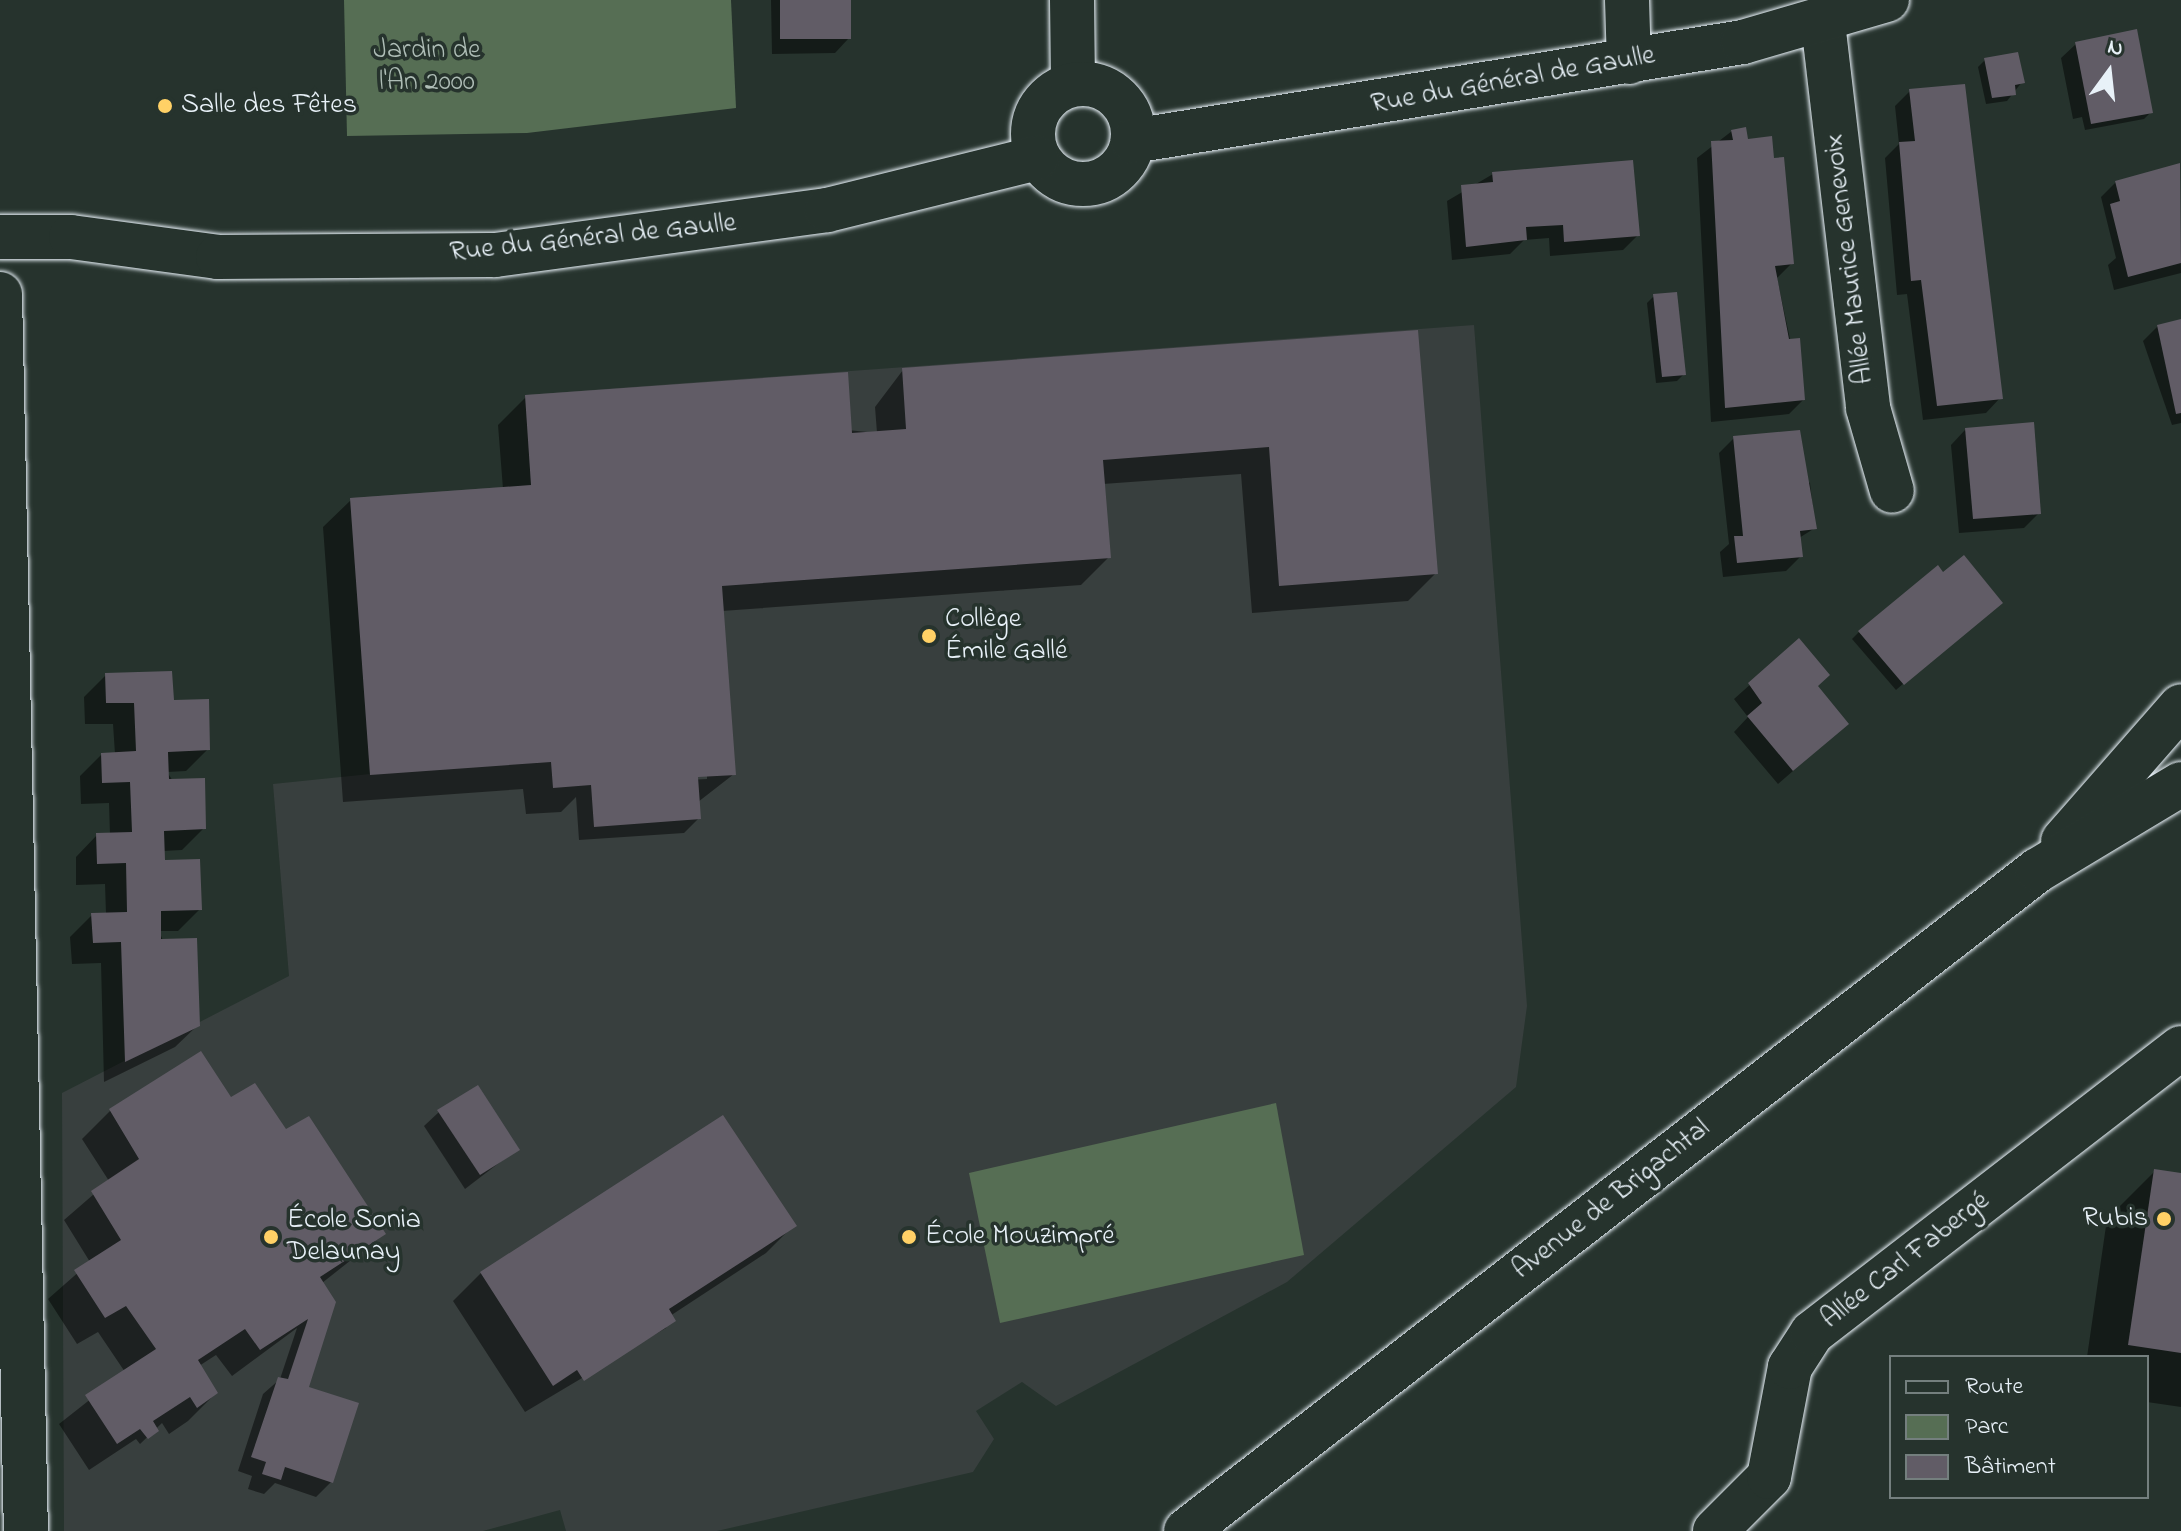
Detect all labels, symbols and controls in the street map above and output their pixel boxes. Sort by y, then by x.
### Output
text: N [2104,31,2127,66]
north arrow [2069,32,2149,112]
park label: Jardin de l'An 2000 [373,34,481,100]
street label: Rue du Général de Gaulle [1369,40,1657,122]
place label: Salle des Fêtes [181,89,357,123]
marker: Salle des Fêtes [156,97,174,115]
street label: Allée Maurice Genevoix [1818,132,1882,386]
street label: Rue du Général de Gaulle [448,207,738,271]
place label: Collège Émile Gallé [945,603,1068,669]
marker: Collège Émile Gallé [920,627,938,645]
street label: Avenue de Brigachtal [1507,1112,1717,1288]
street label: Allée Carl Fabergé [1815,1185,1997,1337]
place label: Rubis [2083,1202,2148,1236]
place label: École Sonia Delaunay [287,1204,421,1270]
marker: Rubis [2155,1210,2173,1228]
place label: École Mouzimpré [925,1220,1115,1254]
marker: École Sonia Delaunay [262,1228,280,1246]
marker: École Mouzimpré [900,1228,918,1246]
legend [1889,1355,2149,1499]
text: Route [1965,1370,2023,1405]
text: Parc [1965,1410,2009,1445]
text: Bâtiment [1965,1450,2056,1485]

